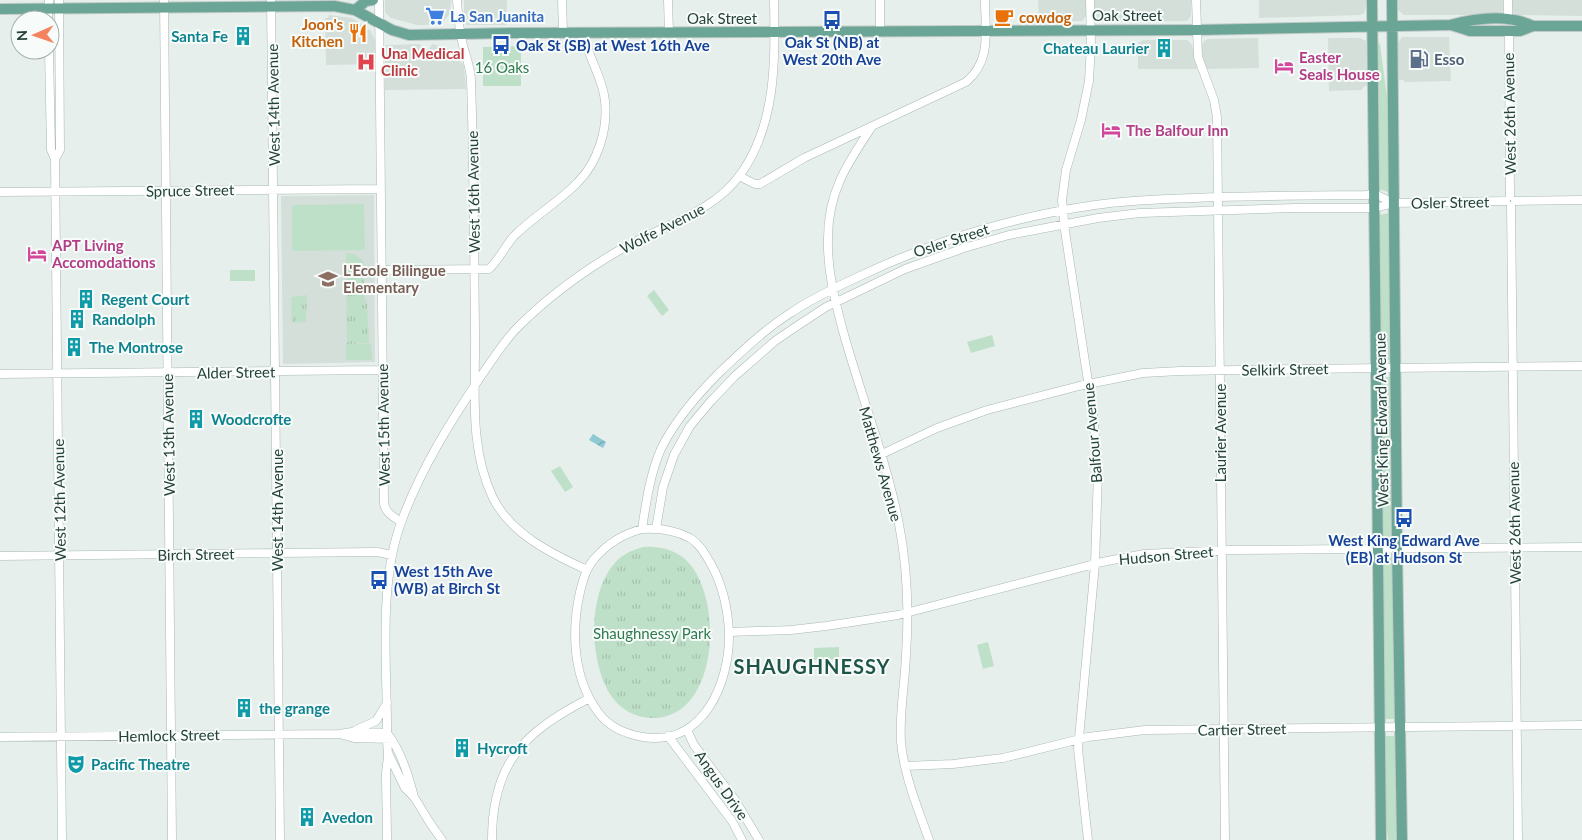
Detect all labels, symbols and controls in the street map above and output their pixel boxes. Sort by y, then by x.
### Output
supermarket icon: La San Juanita [424,5,446,27]
cafe icon: cowdog [993,6,1015,28]
street label: Oak Street [1092,6,1163,24]
place label: La San Juanita [450,7,544,25]
place label: cowdog [1019,8,1072,26]
street label: Oak Street [687,9,758,27]
bus stop icon: Oak St (NB) at West 20th Ave [821,9,843,31]
north arrow [10,10,60,60]
place label: Joon's Kitchen [291,15,343,50]
restaurant icon: Joon's Kitchen [347,22,369,44]
building icon: Santa Fe [232,25,254,47]
place label: Santa Fe [171,27,228,45]
text: N [13,30,30,41]
place label: Oak St (NB) at West 20th Ave [783,33,881,68]
bus stop icon: Oak St (SB) at West 16th Ave [490,34,512,56]
place label: Oak St (SB) at West 16th Ave [516,36,710,54]
building icon: Chateau Laurier [1153,37,1175,59]
place label: Chateau Laurier [1043,39,1149,57]
street label: West 14th Avenue [263,44,283,166]
place label: Una Medical Clinic [381,44,464,79]
place label: Easter Seals House [1299,48,1380,83]
fuel station icon: Esso [1408,48,1430,70]
place label: Esso [1434,50,1465,68]
hospital icon: Una Medical Clinic [355,51,377,73]
street label: West 26th Avenue [1499,53,1519,175]
hotel icon: Easter Seals House [1273,55,1295,77]
park label: 16 Oaks [475,58,529,76]
hotel icon: The Balfour Inn [1100,119,1122,141]
place label: The Balfour Inn [1126,121,1229,139]
street label: West 16th Avenue [463,131,483,253]
street label: Spruce Street [146,180,235,200]
street label: Osler Street [1411,192,1490,212]
street label: Wolfe Avenue [617,199,707,257]
street label: Osler Street [911,219,992,261]
place label: APT Living Accomodations [51,236,156,271]
hotel icon: APT Living Accomodations [26,243,48,265]
place label: L'Ecole Bilingue Elementary [343,261,446,296]
school or university icon: L'Ecole Bilingue Elementary [317,268,339,290]
building icon: Regent Court [75,288,97,310]
place label: Regent Court [101,290,190,308]
building icon: Randolph [66,308,88,330]
place label: Randolph [92,310,155,328]
street label: West King Edward Avenue [1370,333,1392,507]
building icon: The Montrose [63,336,85,358]
place label: The Montrose [89,338,183,356]
street label: Selkirk Street [1241,359,1329,379]
street label: Alder Street [197,362,276,382]
street label: West 15th Avenue [373,364,393,486]
street label: West 13th Avenue [158,374,178,496]
street label: Balfour Avenue [1079,382,1105,484]
street label: Laurier Avenue [1211,384,1229,482]
street label: Matthews Avenue [856,404,906,524]
building icon: Woodcrofte [185,408,207,430]
place label: Woodcrofte [211,410,291,428]
street label: West 12th Avenue [49,439,69,561]
street label: West 14th Avenue [268,449,286,571]
street label: West 26th Avenue [1504,462,1524,584]
bus stop icon: West King Edward Ave (EB) at Hudson St [1393,507,1415,529]
place label: West King Edward Ave (EB) at Hudson St [1328,531,1480,566]
street label: Hudson Street [1118,542,1215,568]
street label: Birch Street [157,544,235,564]
place label: West 15th Ave (WB) at Birch St [394,562,500,597]
bus stop icon: West 15th Ave (WB) at Birch St [368,569,390,591]
park label: Shaughnessy Park [593,624,711,642]
district label: SHAUGHNESSY [733,654,891,678]
building icon: the grange [233,697,255,719]
place label: the grange [259,699,330,717]
street label: Cartier Street [1198,719,1287,739]
street label: Hemlock Street [118,725,221,745]
building icon: Hycroft [451,737,473,759]
place label: Hycroft [477,739,528,757]
street label: Angus Drive [691,747,753,823]
theatre icon: Pacific Theatre [65,753,87,775]
place label: Pacific Theatre [91,755,190,773]
building icon: Avedon [296,806,318,828]
place label: Avedon [321,808,373,826]

